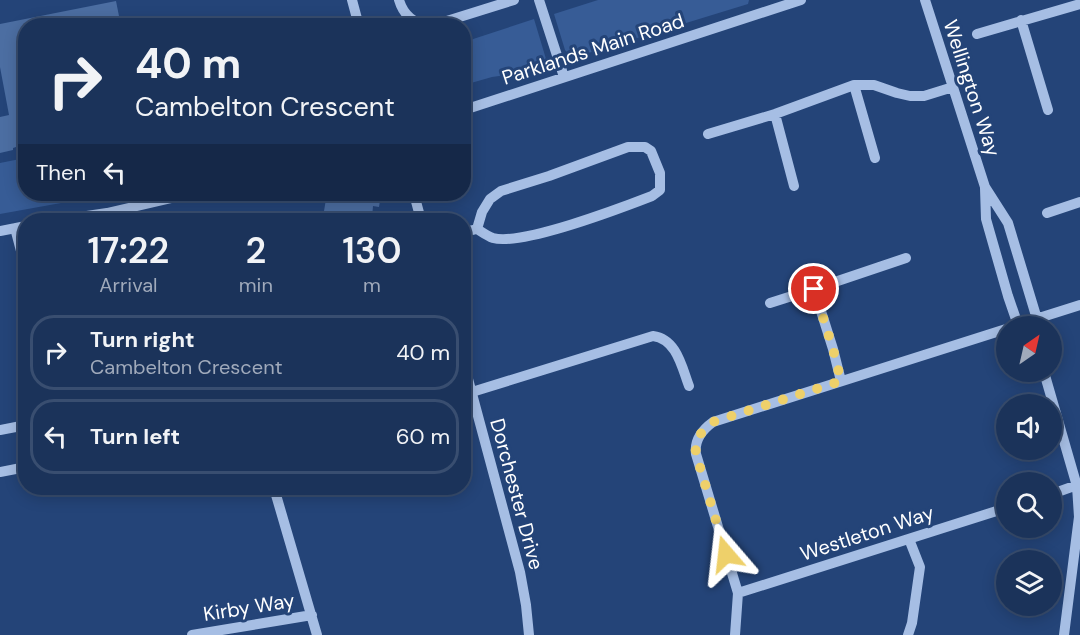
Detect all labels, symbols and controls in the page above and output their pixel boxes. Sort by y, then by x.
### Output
street label: Parklands Main Road [499,7,687,91]
street label: Wellington Way [938,16,1006,160]
text: 40 m [135,36,241,91]
icon: right [36,42,114,120]
text: Cambelton Crescent [135,89,395,124]
icon: left [98,156,131,189]
text: Then [36,158,86,187]
text: 17:22 [87,227,169,274]
text: 2 [245,227,266,274]
text: 130 [342,227,402,274]
pin [788,263,839,314]
text: Arrival [99,272,158,298]
text: min [239,272,273,298]
text: m [363,272,381,298]
icon: arrive [797,272,830,305]
north arrow [996,316,1062,382]
map controls [996,316,1062,616]
text: Turn right [90,325,195,354]
icon: right [39,336,72,369]
text: 40 m [396,338,450,367]
text: Cambelton Crescent [90,354,282,380]
button: sound [996,394,1062,460]
street label: Dorchester Drive [484,416,550,572]
icon: left [39,420,72,453]
text: Turn left [90,422,180,451]
text: 60 m [396,422,450,451]
button: search [996,472,1062,538]
street label: Westleton Way [797,499,937,567]
position arrow [694,522,758,586]
button: layers [996,550,1062,616]
street label: Kirby Way [201,587,297,627]

